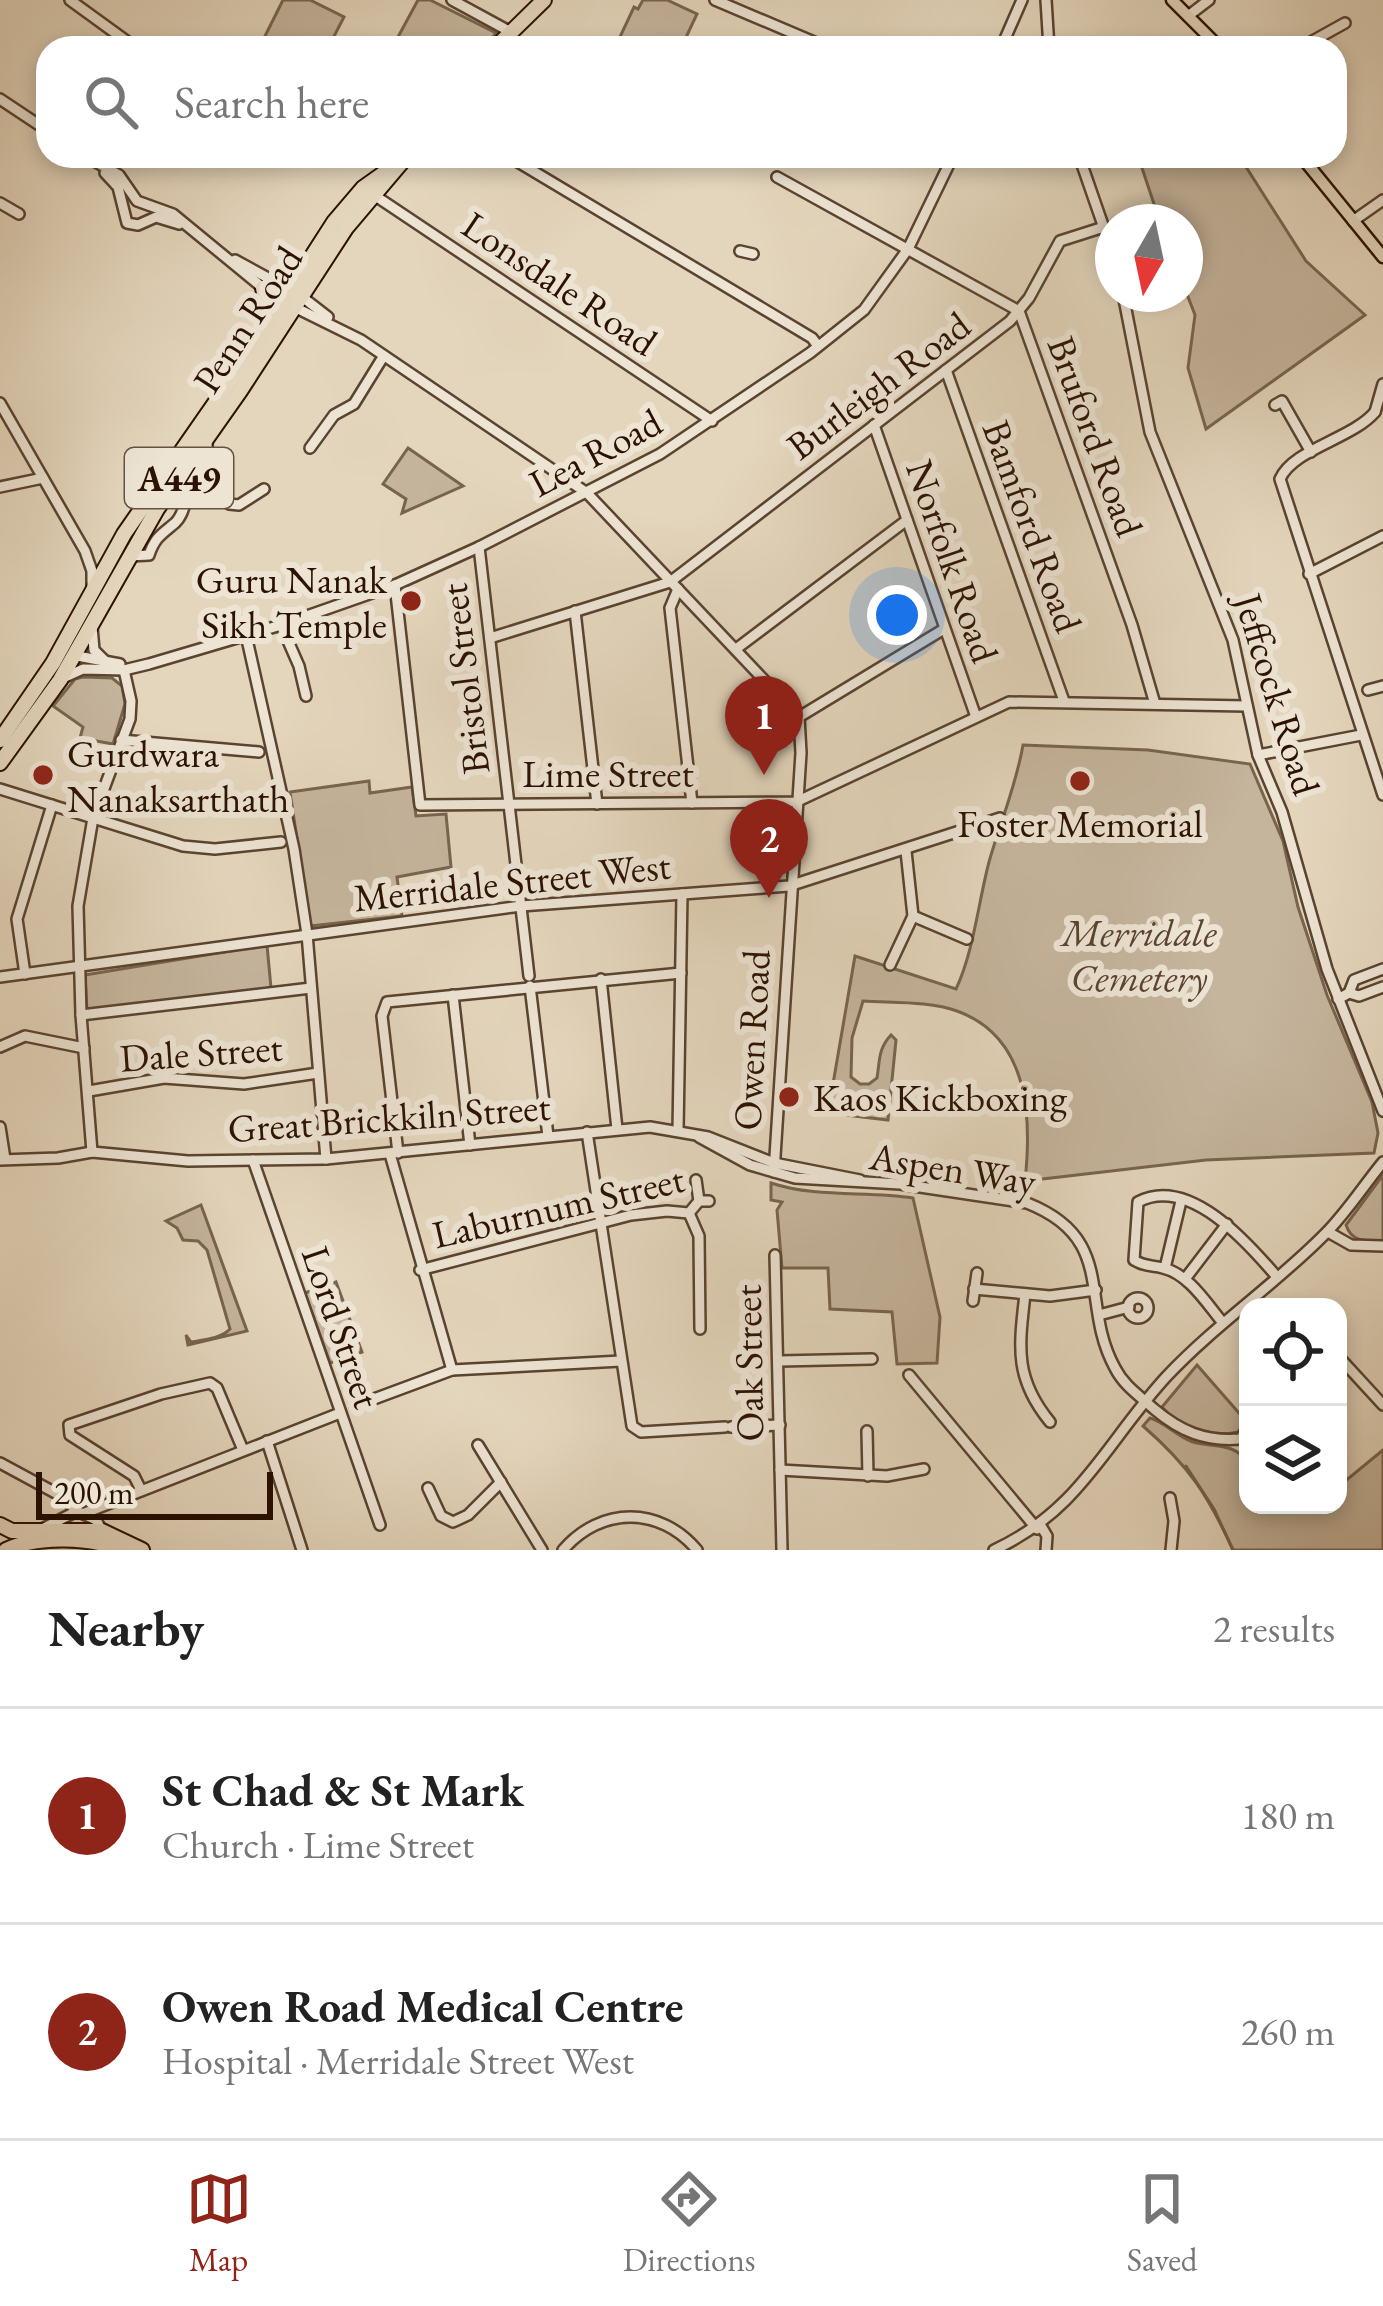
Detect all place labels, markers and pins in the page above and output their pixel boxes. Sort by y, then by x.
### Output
place label: Guru Nanak Sikh Temple [196,554,388,650]
marker: Guru Nanak Sikh Temple [398,588,424,614]
pin: 1 [725,676,803,775]
place label: Gurdwara Nanaksarthath [67,728,289,824]
marker: Gurdwara Nanaksarthath [30,762,56,788]
marker: Foster Memorial [1067,768,1093,794]
place label: Foster Memorial [957,798,1203,849]
pin: 2 [730,799,808,898]
place label: Kaos Kickboxing [813,1072,1068,1123]
marker: Kaos Kickboxing [776,1084,802,1110]

